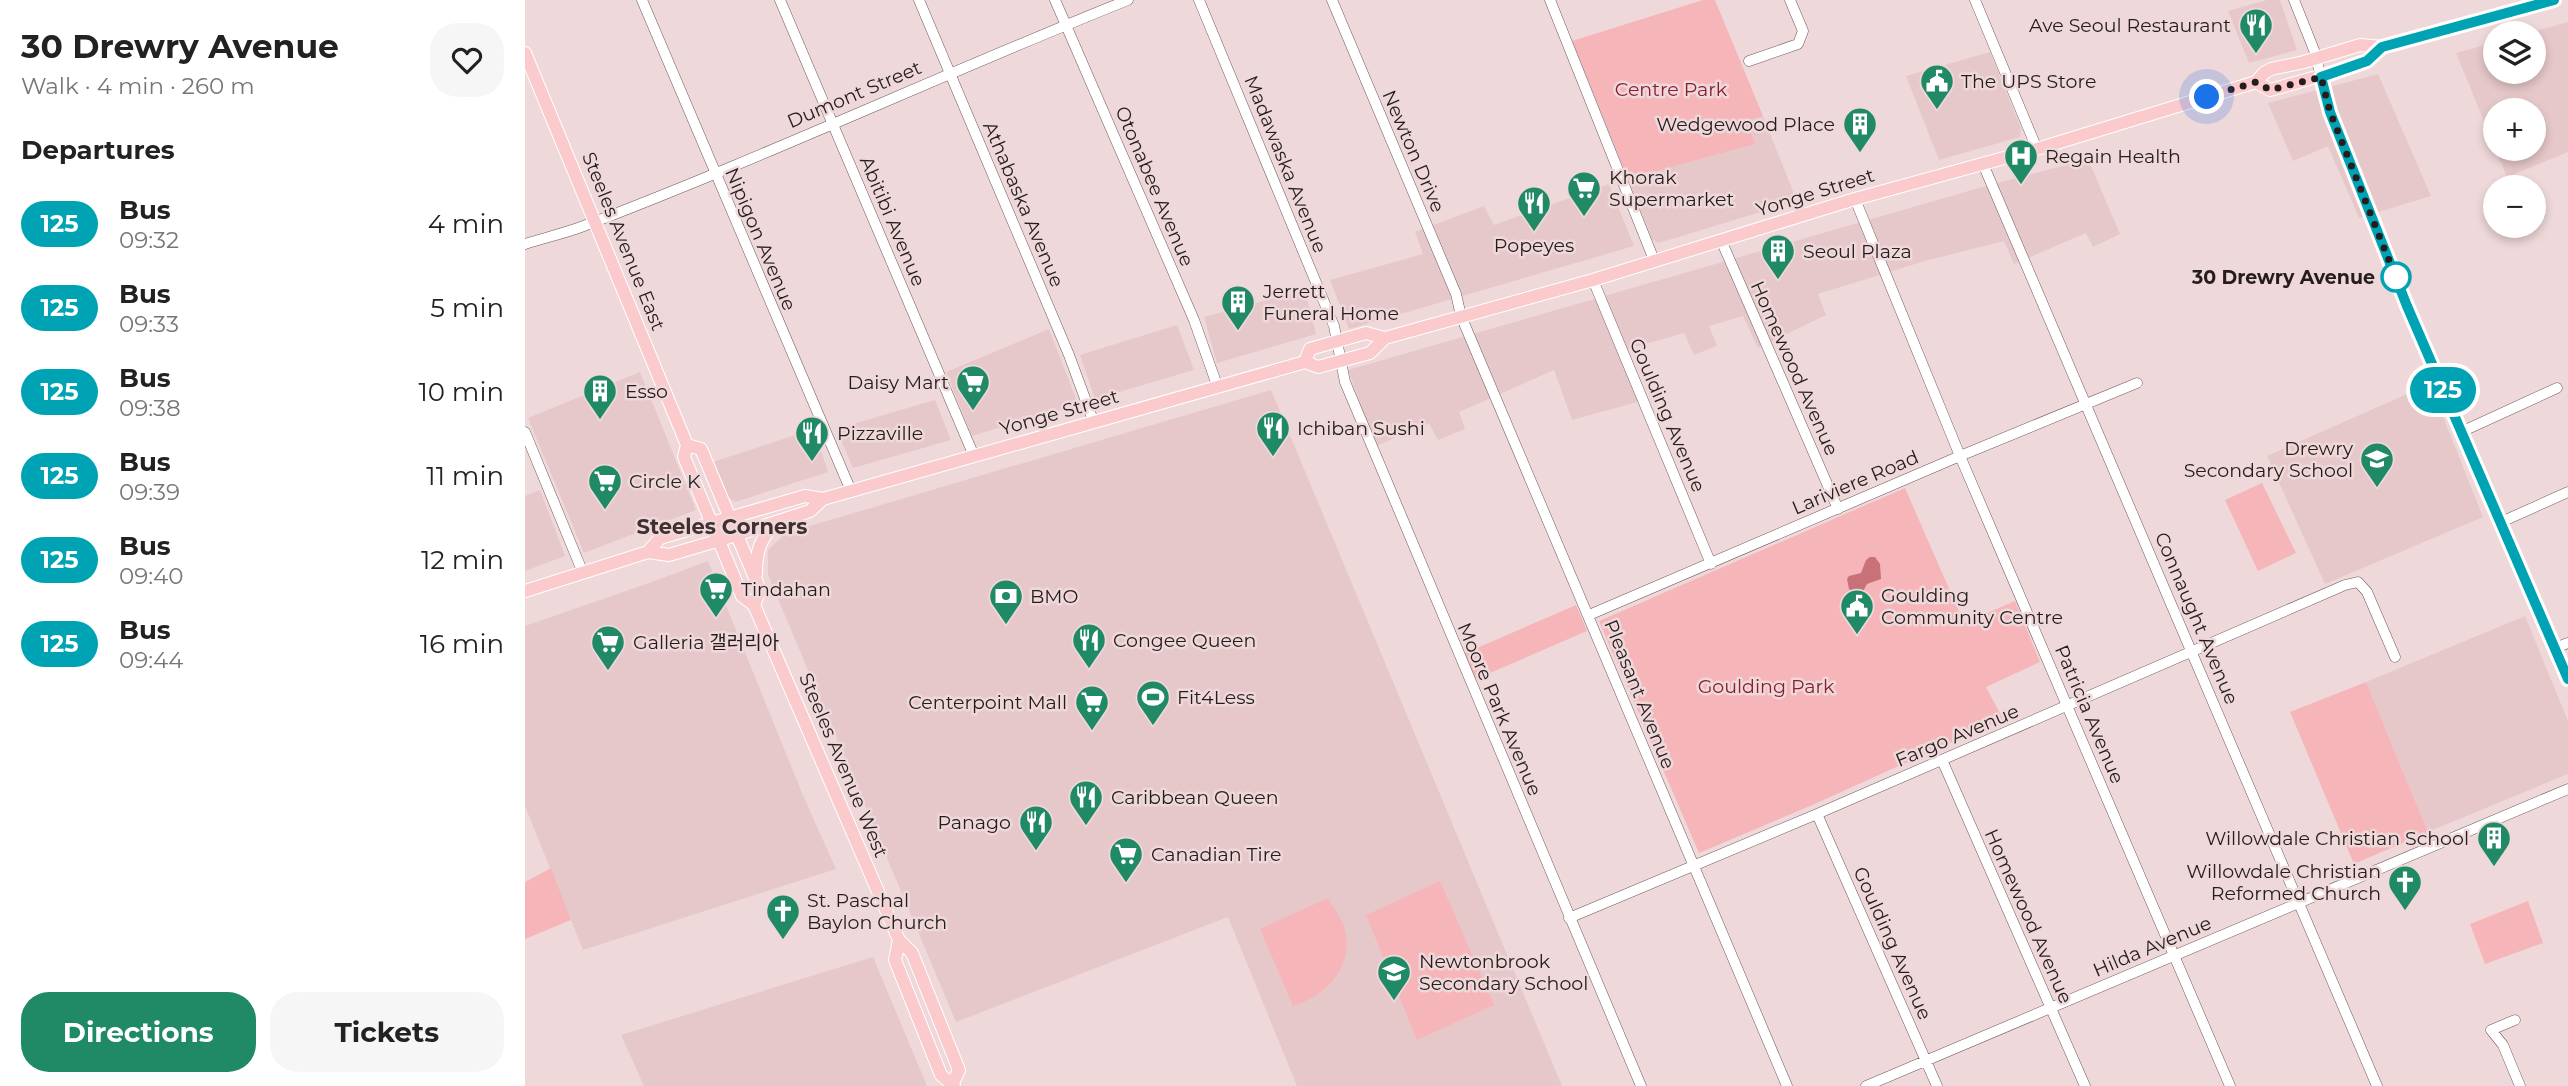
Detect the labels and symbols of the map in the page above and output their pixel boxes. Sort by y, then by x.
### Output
restaurant icon: Ave Seoul Restaurant [2237,6,2275,55]
place label: Ave Seoul Restaurant [2029,14,2231,37]
street label: Dumont Street [784,56,925,133]
public building icon: The UPS Store [1918,62,1956,111]
place label: The UPS Store [1961,70,2096,93]
street label: Madawaska Avenue [1239,72,1332,256]
park label: Centre Park [1615,78,1728,101]
your location [2189,79,2224,114]
street label: Newton Drive [1377,87,1450,216]
street label: Otonabee Avenue [1110,103,1199,270]
building icon: Wedgewood Place [1841,105,1879,154]
place label: Wedgewood Place [1656,113,1835,136]
street label: Athabaska Avenue [978,118,1069,290]
hospital icon: Regain Health [2002,137,2040,186]
place label: Regain Health [2045,145,2181,168]
street label: Steeles Avenue East [577,149,670,334]
street label: Abitibi Avenue [855,153,930,290]
street label: Yonge Street [1753,163,1877,221]
street label: Nipigon Avenue [720,164,801,314]
place label: Khorak Supermarket [1609,166,1735,211]
supermarket icon: Khorak Supermarket [1565,169,1603,218]
restaurant icon: Popeyes [1515,184,1553,233]
building icon: Seoul Plaza [1759,232,1797,281]
place label: Popeyes [1494,234,1574,257]
place label: Seoul Plaza [1803,240,1912,263]
marker: 30 Drewry Avenue [2381,262,2411,292]
place label: 30 Drewry Avenue [2191,266,2375,289]
street label: Homewood Avenue [1746,277,1843,459]
place label: Jerrett Funeral Home [1262,280,1399,325]
building icon: Jerrett Funeral Home [1219,283,1257,332]
street label: Goulding Avenue [1625,335,1710,496]
supermarket icon: Daisy Mart [954,363,992,412]
line badge: 125 [2403,367,2483,413]
place label: Daisy Mart [847,371,949,394]
building icon: Esso [581,372,619,421]
place label: Esso [625,380,668,403]
street label: Yonge Street [997,384,1122,440]
restaurant icon: Ichiban Sushi [1254,409,1292,458]
restaurant icon: Pizzaville [793,414,831,463]
place label: Ichiban Sushi [1297,417,1425,440]
place label: Pizzaville [837,422,923,445]
place label: Drewry Secondary School [2184,437,2354,482]
school or university icon: Drewry Secondary School [2358,440,2396,489]
street label: Lariviere Road [1788,445,1922,519]
supermarket icon: Circle K [586,462,624,511]
place label: Circle K [629,470,701,493]
district label: Steeles Corners [637,514,807,539]
street label: Connaught Avenue [2150,529,2243,708]
supermarket icon: Tindahan [697,570,735,619]
bank icon: BMO [987,577,1025,626]
place label: Tindahan [741,578,831,601]
place label: Goulding Community Centre [1881,584,2063,629]
place label: BMO [1030,585,1078,608]
public building icon: Goulding Community Centre [1838,587,1876,636]
street label: Pleasant Avenue [1599,616,1680,772]
street label: Moore Park Avenue [1453,619,1546,799]
restaurant icon: Congee Queen [1070,621,1108,670]
supermarket icon: Galleria 갤러리아 [589,623,627,672]
place label: Congee Queen [1113,629,1256,652]
place label: Galleria 갤러리아 [633,631,779,654]
street label: Patricia Avenue [2050,641,2129,787]
street label: Steeles Avenue West [794,670,893,861]
park label: Goulding Park [1698,675,1835,698]
sports icon: Fit4Less [1134,678,1172,727]
supermarket icon: Centerpoint Mall [1073,683,1111,732]
place label: Fit4Less [1177,686,1255,709]
place label: Centerpoint Mall [908,691,1067,714]
street label: Fargo Avenue [1892,699,2022,772]
restaurant icon: Caribbean Queen [1067,778,1105,827]
place label: Caribbean Queen [1111,786,1279,809]
restaurant icon: Panago [1017,803,1055,852]
place label: Panago [937,811,1011,834]
building icon: Willowdale Christian School [2475,819,2513,868]
street label: Homewood Avenue [1980,825,2077,1007]
place label: Willowdale Christian School [2205,827,2469,850]
supermarket icon: Canadian Tire [1107,835,1145,884]
place label: Canadian Tire [1151,843,1281,866]
place label: Willowdale Christian Reformed Church [2186,860,2381,905]
street label: Goulding Avenue [1848,863,1937,1023]
church icon: Willowdale Christian Reformed Church [2386,863,2424,912]
place label: St. Paschal Baylon Church [807,889,947,934]
church icon: St. Paschal Baylon Church [764,892,802,941]
street label: Hilda Avenue [2090,911,2215,982]
place label: Newtonbrook Secondary School [1419,950,1588,995]
school or university icon: Newtonbrook Secondary School [1375,953,1413,1002]

